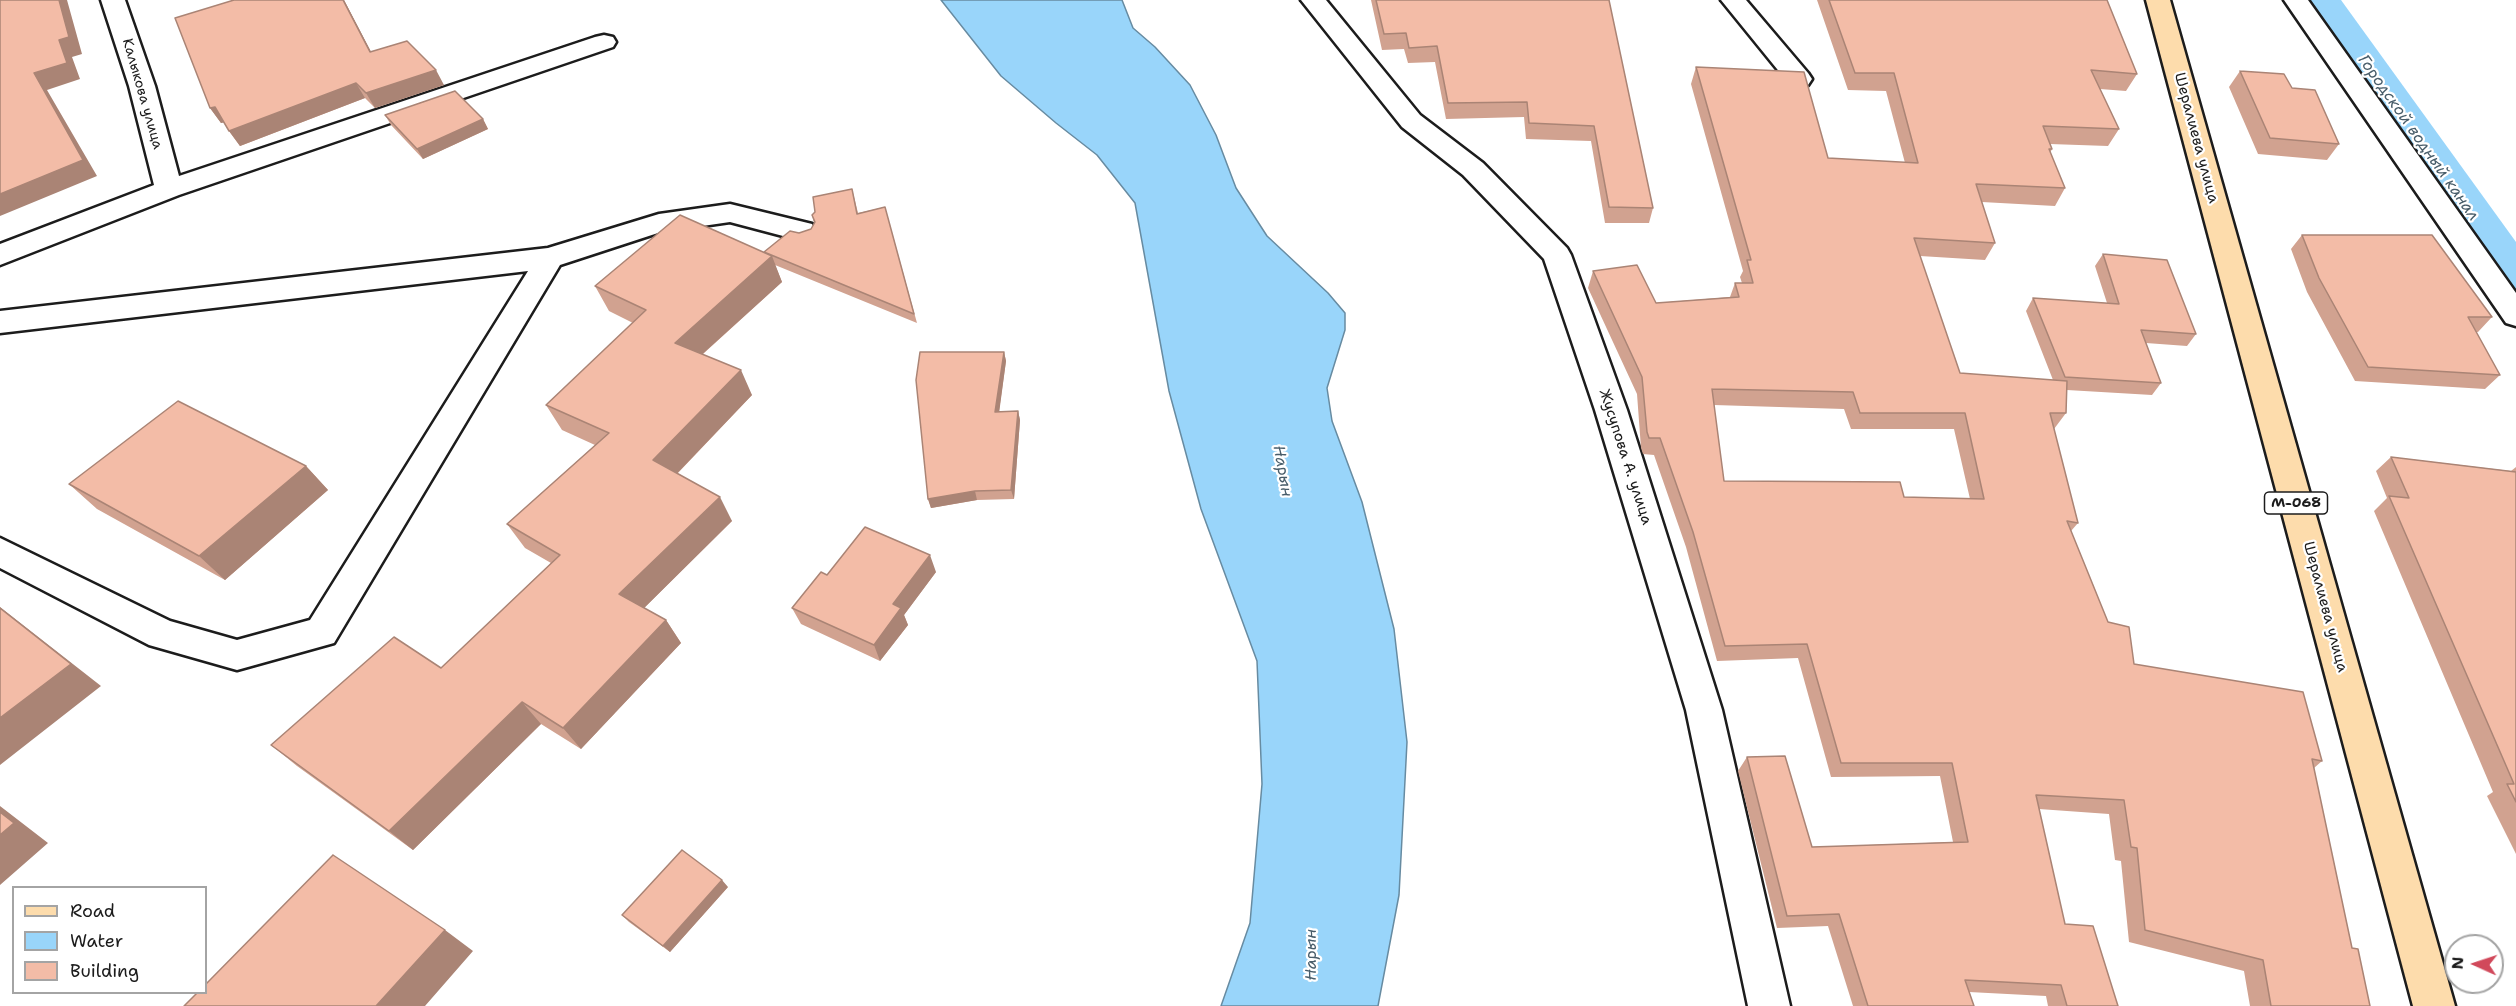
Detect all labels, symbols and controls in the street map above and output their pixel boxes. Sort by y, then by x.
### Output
street label: Калыкова улица [118,37,166,151]
water label: Городской водный канал [2353,51,2483,225]
street label: Шералиева улица [2170,71,2222,205]
street label: Жусупова А. улица [1595,387,1655,527]
water label: Нарын [1268,444,1296,498]
road number: М-068 [2264,492,2328,514]
street label: Шералиева улица [2299,540,2351,674]
legend [12,886,207,994]
text: Road [70,899,115,923]
text: Water [70,929,123,953]
water label: Нарын [1302,929,1322,981]
north arrow [2444,934,2504,994]
text: N [2447,956,2468,970]
text: Building [70,959,139,983]

